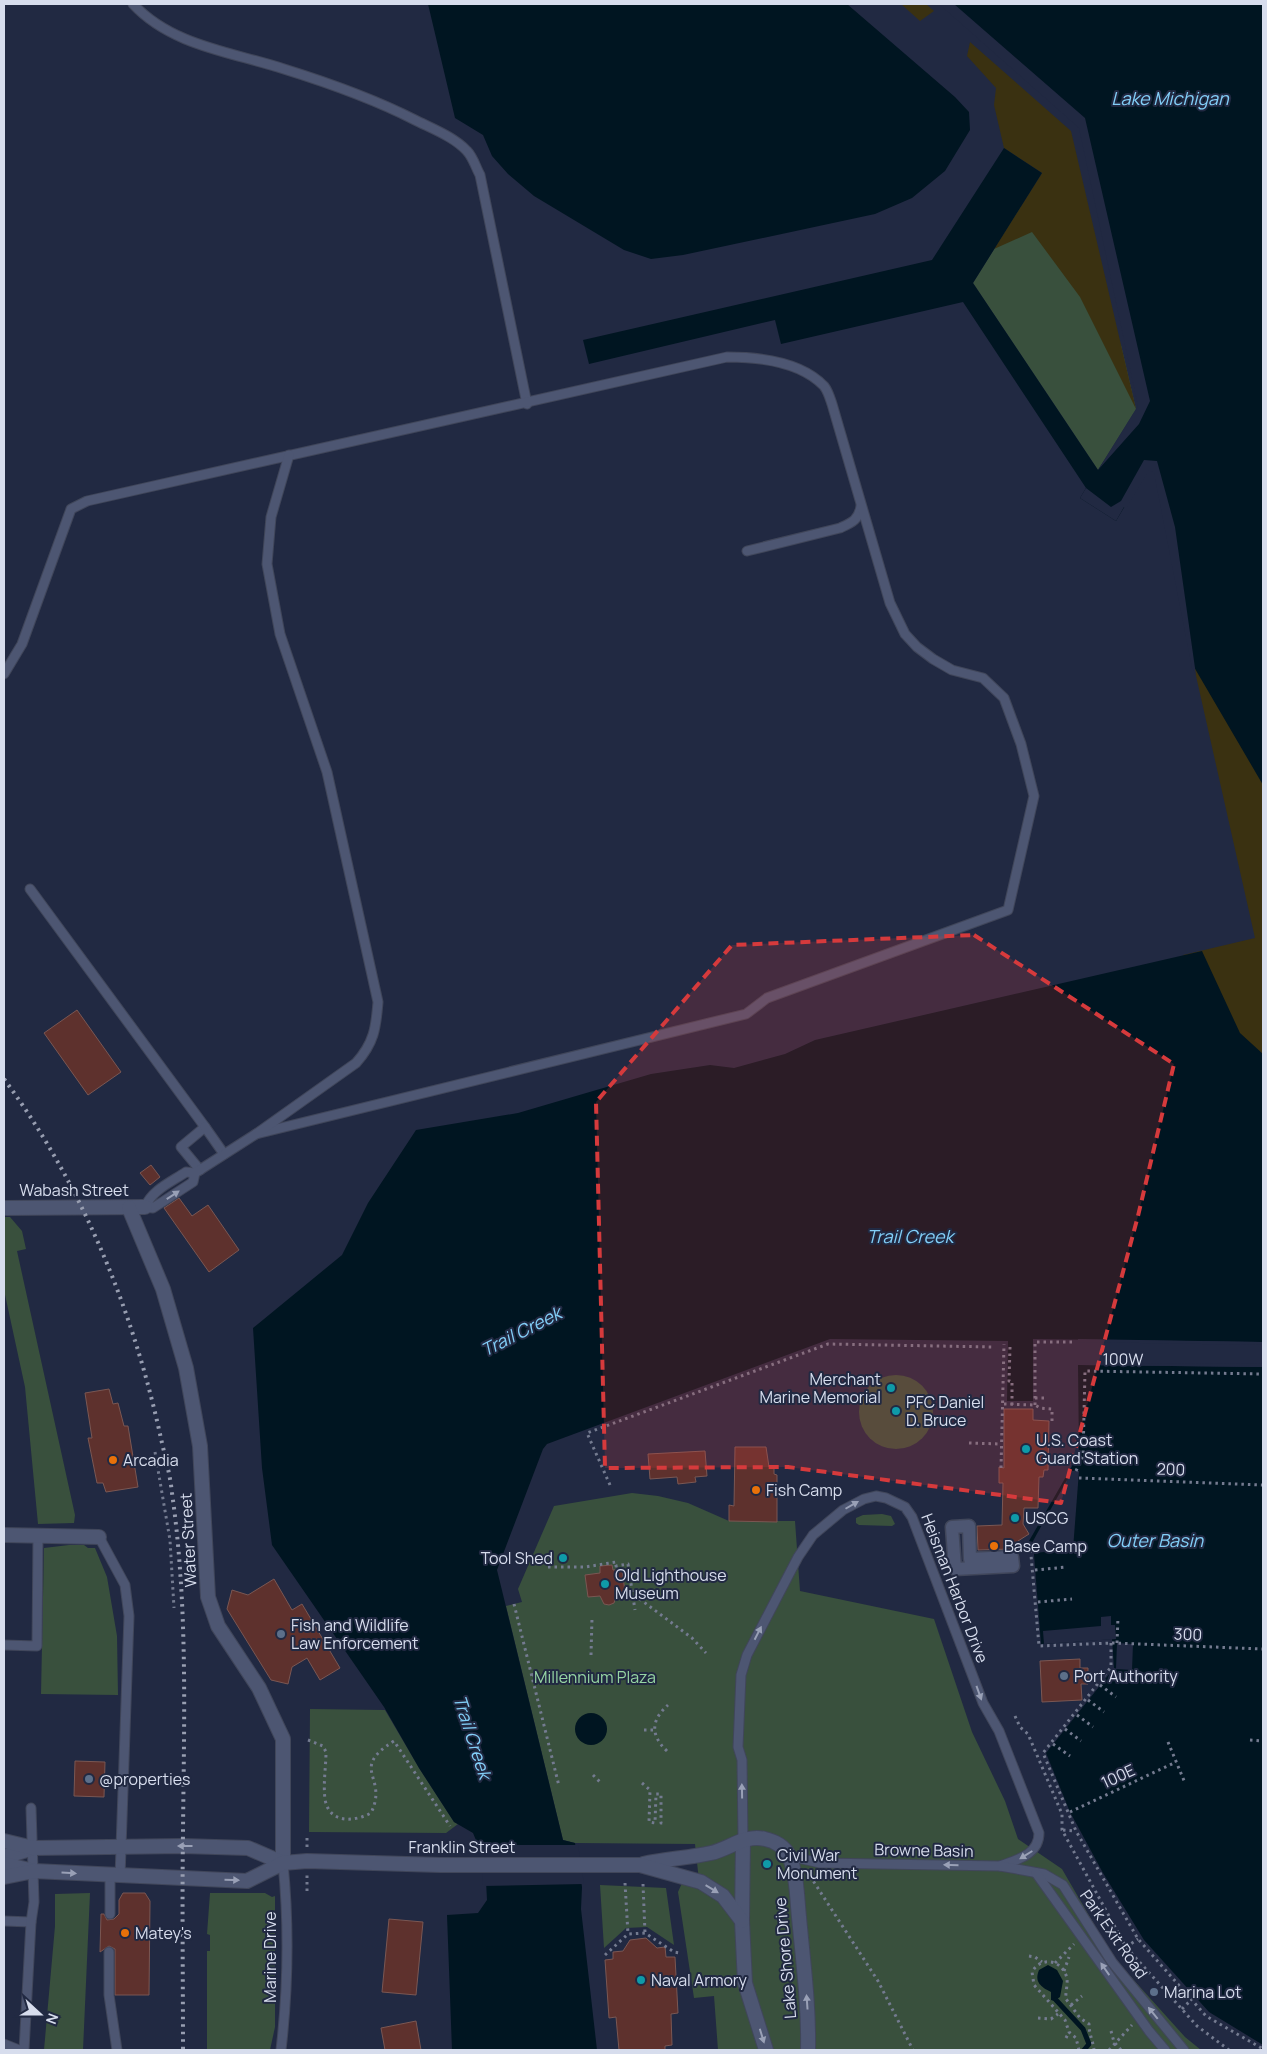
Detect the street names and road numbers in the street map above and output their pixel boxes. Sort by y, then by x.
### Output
street label: Wabash Street [19,1179,129,1201]
street label: 100W [1102,1348,1144,1370]
street label: 200 [1156,1458,1186,1480]
street label: Water Street [175,1492,201,1588]
street label: Heisman Harbor Drive [916,1510,994,1666]
street label: 300 [1173,1623,1203,1645]
street label: 100E [1098,1759,1138,1793]
street label: Franklin Street [409,1836,516,1858]
street label: Browne Basin [874,1838,974,1862]
street label: Park Exit Road [1075,1885,1153,1983]
street label: Lake Shore Drive [769,1896,801,2020]
street label: Marine Drive [259,1911,281,2003]

